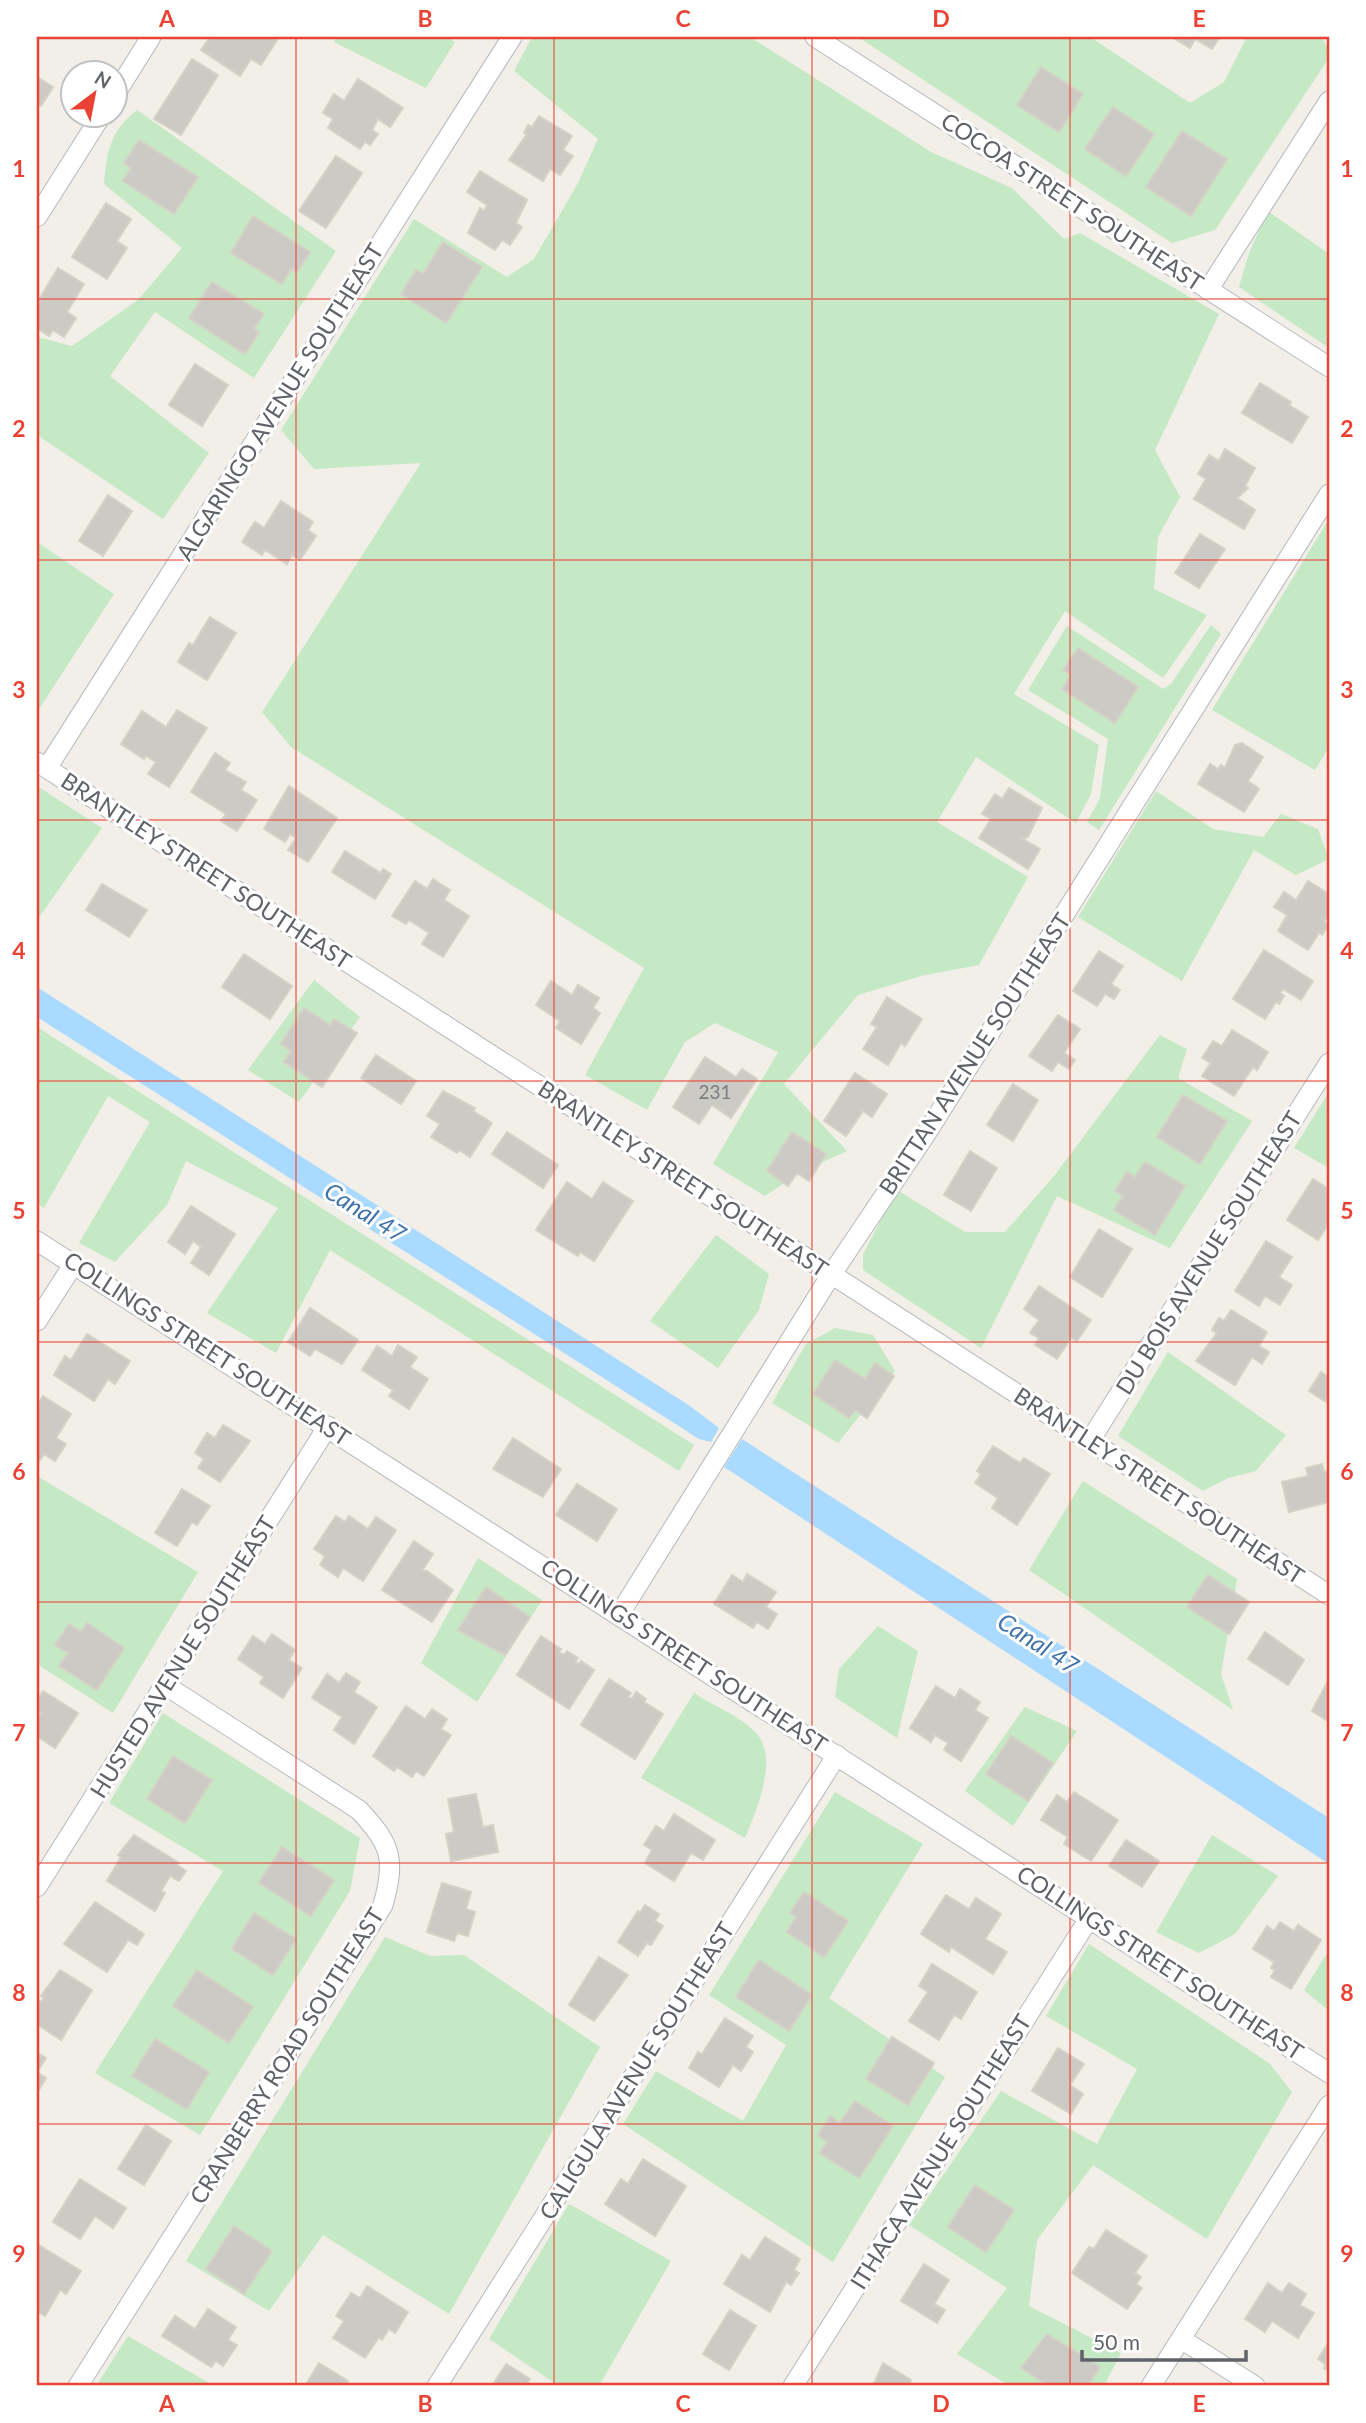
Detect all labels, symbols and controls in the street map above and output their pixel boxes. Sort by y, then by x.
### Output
text: A [158,4,176,32]
text: B [417,4,433,32]
text: C [675,4,691,32]
text: D [932,4,950,32]
text: E [1192,4,1206,32]
north arrow [60,60,130,130]
text: N [91,66,116,93]
street label: COCOA STREET SOUTHEAST [936,106,1209,297]
text: 1 [12,154,26,182]
text: 1 [1340,154,1354,182]
street label: ALGARINGO AVENUE SOUTHEAST [170,238,389,565]
text: 2 [12,414,26,442]
text: 2 [1340,414,1354,442]
text: 3 [12,675,26,703]
text: 3 [1340,675,1354,703]
street label: BRANTLEY STREET SOUTHEAST [56,766,357,975]
street label: BRITTAN AVENUE SOUTHEAST [872,907,1076,1200]
text: 4 [12,936,26,964]
text: 4 [1340,936,1354,964]
street label: BRANTLEY STREET SOUTHEAST [533,1074,834,1283]
house number: 231 [698,1080,732,1103]
street label: DU BOIS AVENUE SOUTHEAST [1109,1105,1307,1399]
water label: Canal 47 [320,1175,412,1248]
text: 5 [12,1196,26,1224]
text: 5 [1340,1196,1354,1224]
street label: COLLINGS STREET SOUTHEAST [59,1245,356,1452]
street label: BRANTLEY STREET SOUTHEAST [1009,1381,1310,1590]
text: 6 [12,1457,26,1485]
text: 6 [1340,1457,1354,1485]
street label: HUSTED AVENUE SOUTHEAST [84,1510,281,1803]
street label: COLLINGS STREET SOUTHEAST [536,1552,833,1759]
water label: Canal 47 [993,1606,1085,1680]
text: 7 [12,1718,26,1746]
text: 7 [1340,1718,1354,1746]
street label: COLLINGS STREET SOUTHEAST [1012,1859,1309,2066]
street label: CRANBERRY ROAD SOUTHEAST [183,1902,389,2209]
street label: CALIGULA AVENUE SOUTHEAST [533,1916,740,2224]
text: 8 [12,1978,26,2006]
text: 8 [1340,1978,1354,2006]
street label: ITHACA AVENUE SOUTHEAST [844,2009,1037,2294]
text: 9 [12,2239,26,2267]
text: 9 [1340,2239,1354,2267]
scale bar [1082,2318,1247,2362]
text: 50 m [1093,2329,1140,2354]
text: A [158,2389,176,2417]
text: B [417,2389,433,2417]
text: C [675,2389,691,2417]
text: D [932,2389,950,2417]
text: E [1192,2389,1206,2417]

